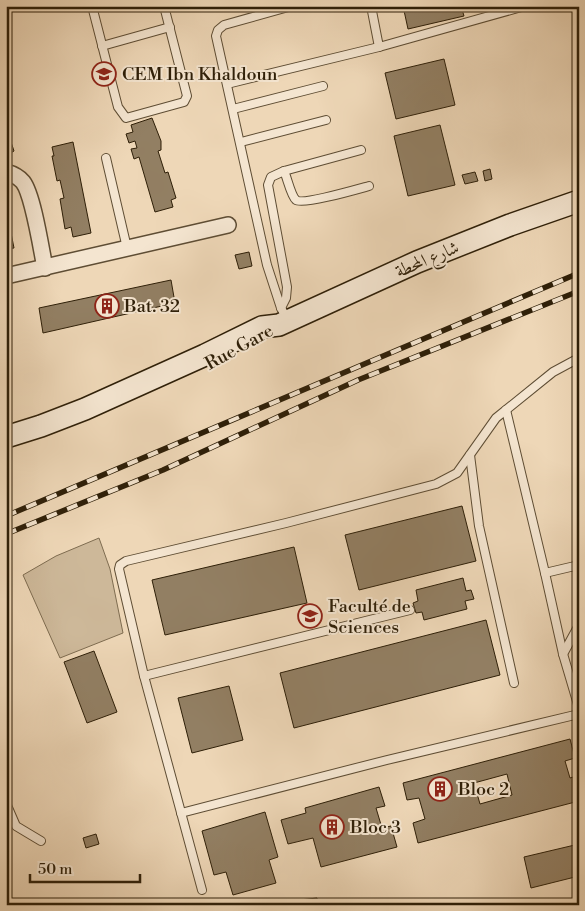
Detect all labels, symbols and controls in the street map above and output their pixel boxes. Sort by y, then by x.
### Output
school or university icon: CEM Ibn Khaldoun [91,61,117,87]
place label: CEM Ibn Khaldoun [122,63,278,86]
street label: شارع المحطة [392,236,464,286]
building icon: Bat. 32 [94,293,120,319]
place label: Bat. 32 [123,295,180,318]
street label: Rue Gare [201,319,277,376]
place label: Faculté de Sciences [328,595,411,639]
school or university icon: Faculté de Sciences [297,603,323,629]
building icon: Bloc 2 [427,776,453,802]
place label: Bloc 2 [457,778,509,801]
building icon: Bloc 3 [319,814,345,840]
place label: Bloc 3 [349,816,401,839]
scale bar [30,851,140,883]
text: 50 m [38,860,72,879]

